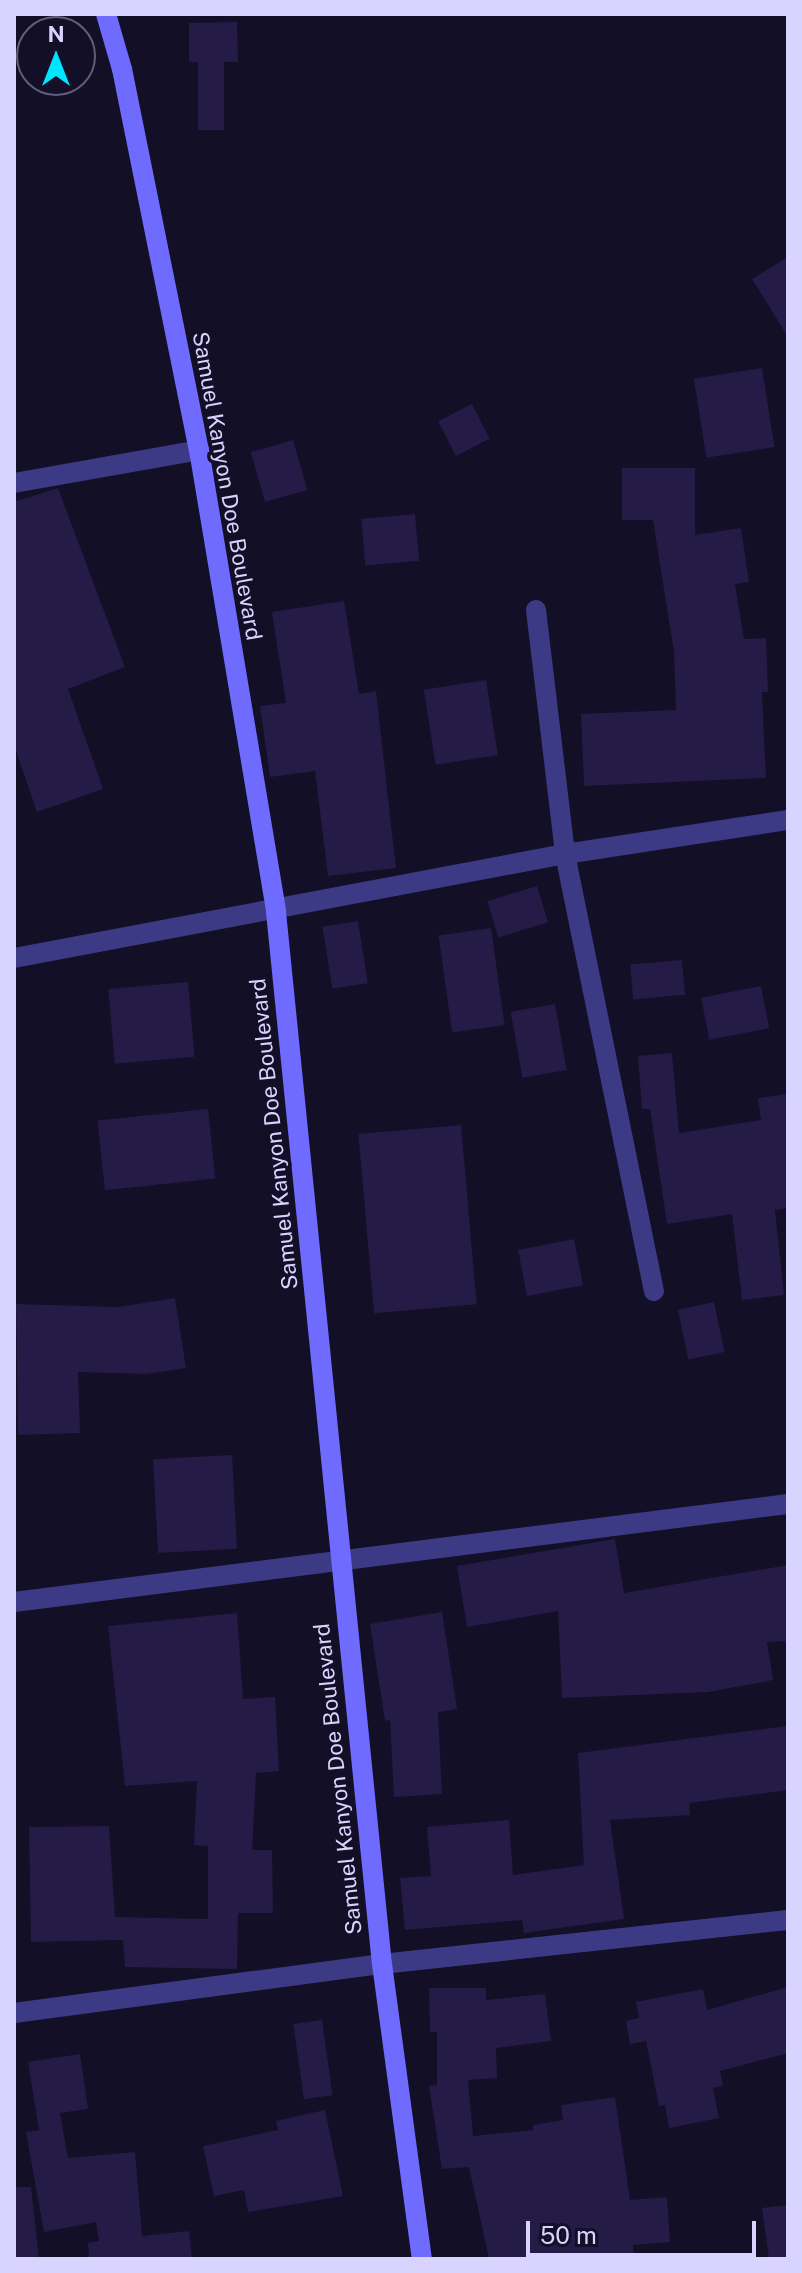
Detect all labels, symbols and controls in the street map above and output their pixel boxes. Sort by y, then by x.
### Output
north arrow [16,16,96,96]
text: N [47,21,65,47]
street label: Samuel Kanyon Doe Boulevard [187,330,267,642]
street label: Samuel Kanyon Doe Boulevard [245,977,303,1291]
street label: Samuel Kanyon Doe Boulevard [309,1622,367,1936]
scale bar [530,2205,760,2255]
text: 50 m [540,2221,597,2249]

